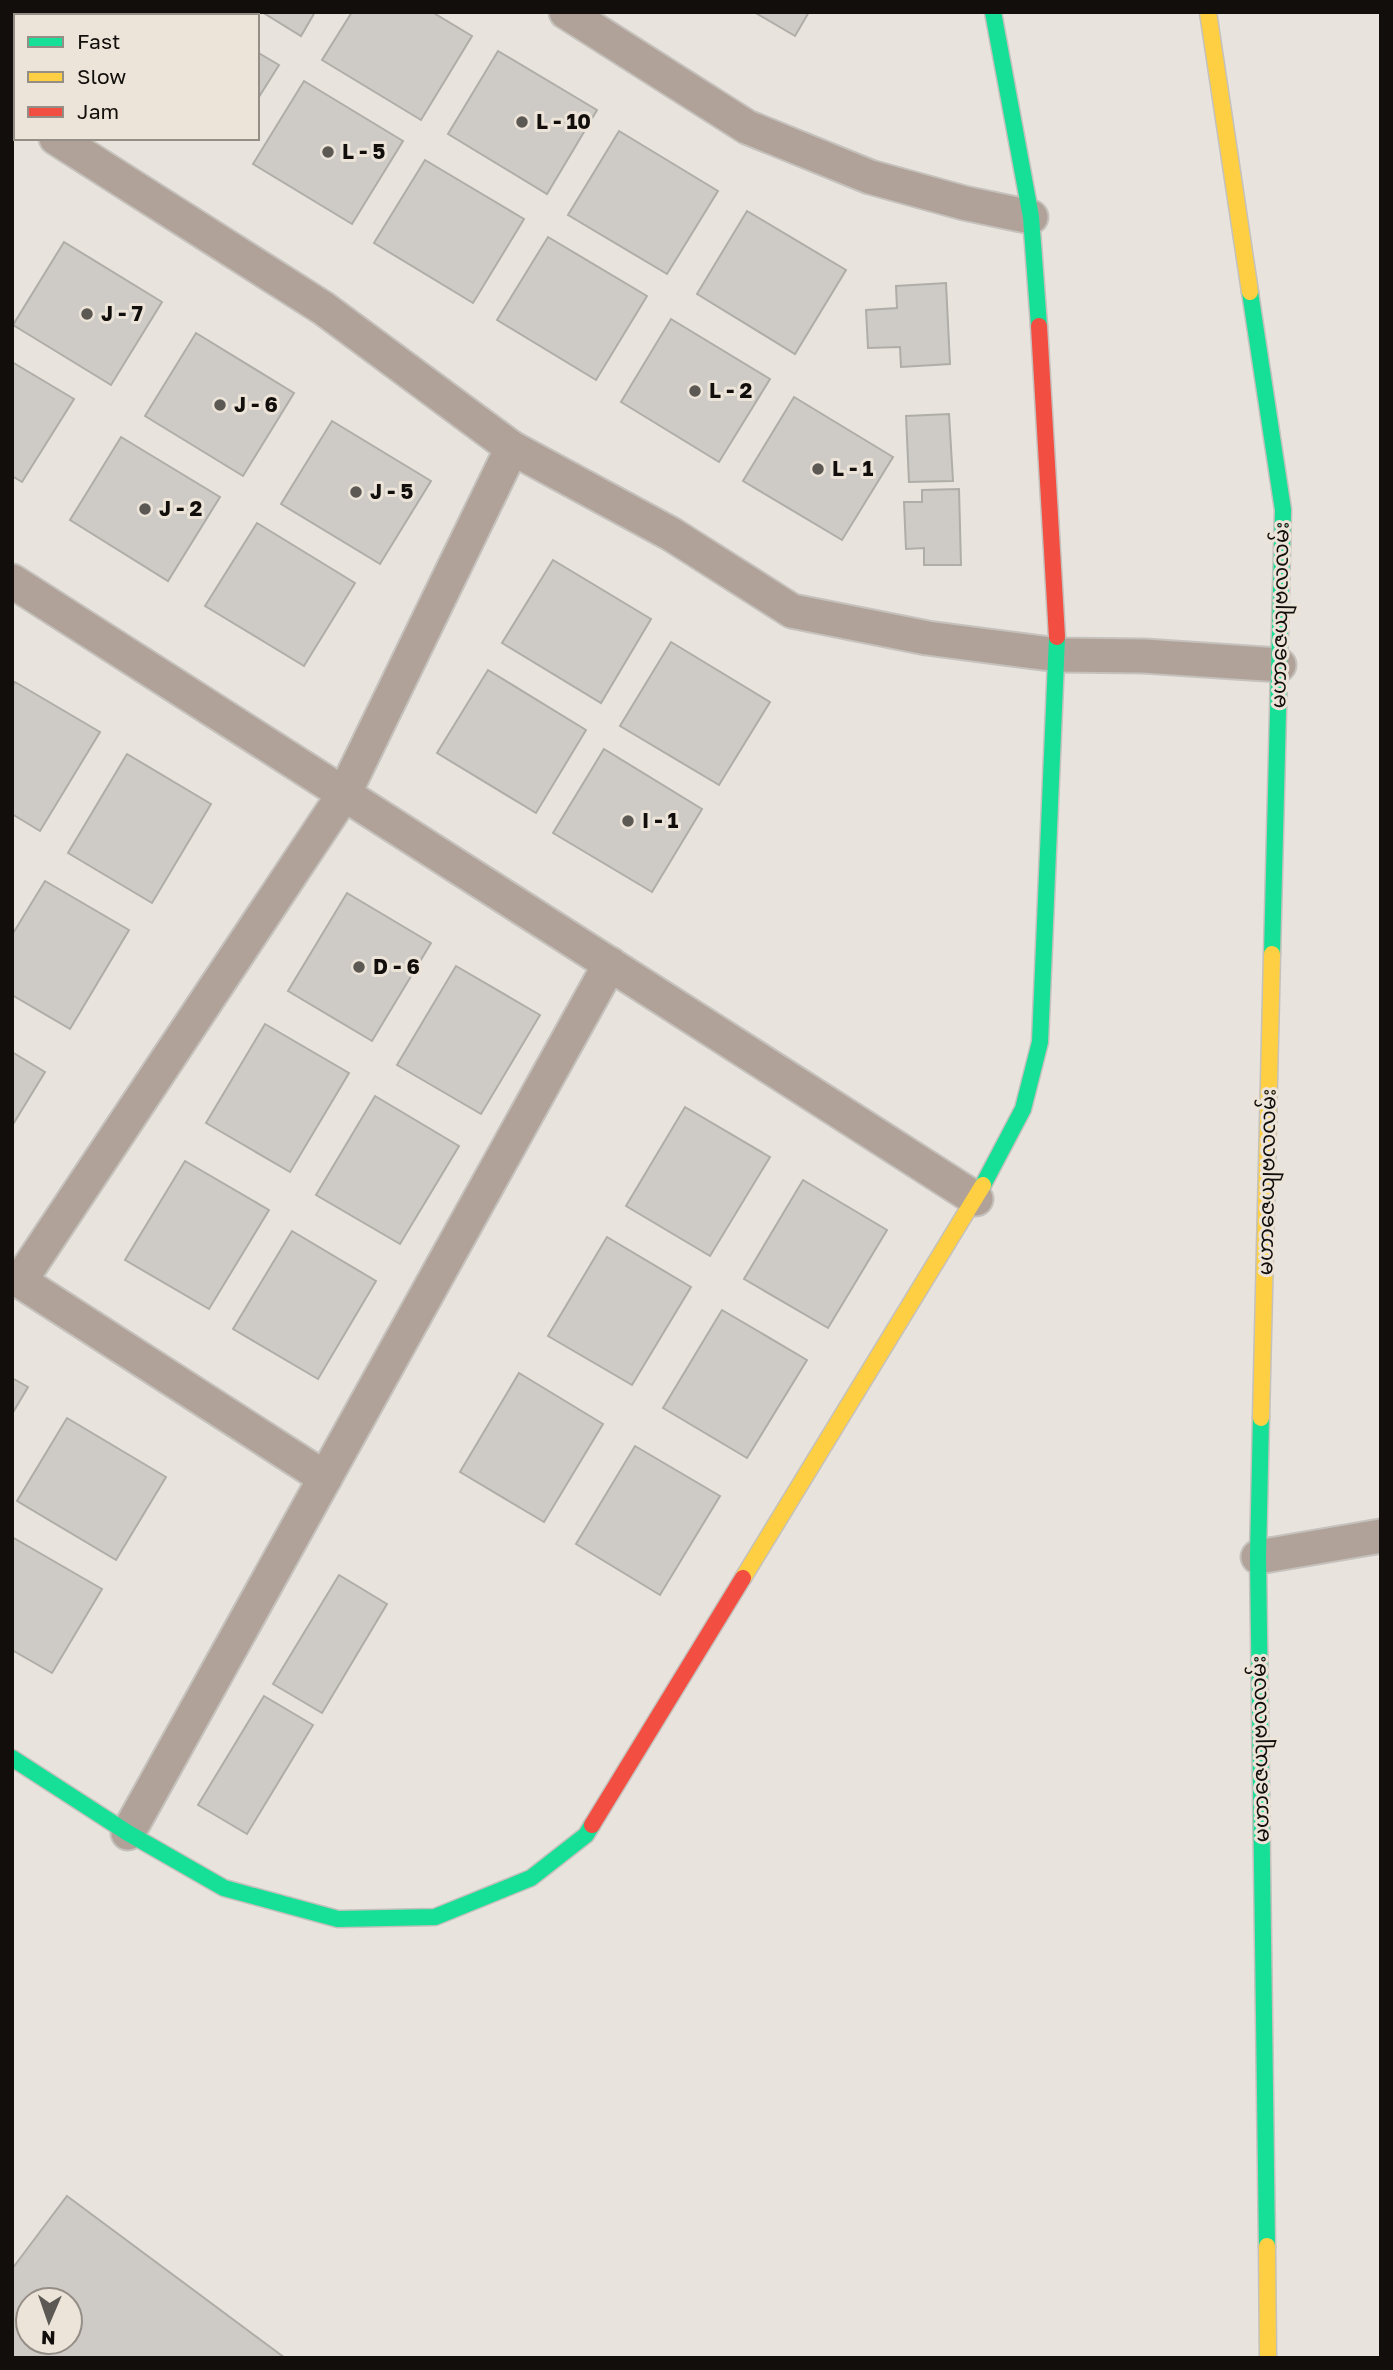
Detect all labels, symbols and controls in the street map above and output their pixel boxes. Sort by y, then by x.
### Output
legend [14,14,259,140]
text: Fast [77,28,120,54]
text: Slow [77,63,126,89]
text: Jam [77,98,119,124]
place label: L - 10 [536,108,591,134]
marker: L - 10 [514,114,530,130]
place label: L - 5 [342,138,385,164]
marker: L - 5 [320,144,336,160]
place label: J - 7 [101,300,143,326]
marker: J - 7 [79,306,95,322]
place label: L - 2 [709,377,752,403]
marker: L - 2 [687,383,703,399]
place label: J - 6 [234,391,278,417]
marker: J - 6 [212,397,228,413]
place label: L - 1 [832,455,873,481]
marker: L - 1 [810,461,826,477]
place label: J - 5 [370,478,413,504]
marker: J - 5 [348,484,364,500]
place label: J - 2 [159,495,202,521]
marker: J - 2 [137,501,153,517]
street label: မဟာဇေယျဗလလမ်း [1262,521,1300,709]
place label: I - 1 [642,807,679,833]
marker: I - 1 [620,813,636,829]
place label: D - 6 [373,953,420,979]
marker: D - 6 [351,959,367,975]
street label: မဟာဇေယျဗလလမ်း [1249,1088,1287,1276]
street label: မဟာဇေယျဗလလမ်း [1242,1655,1280,1843]
north arrow [14,2286,84,2356]
text: N [41,2327,56,2350]

